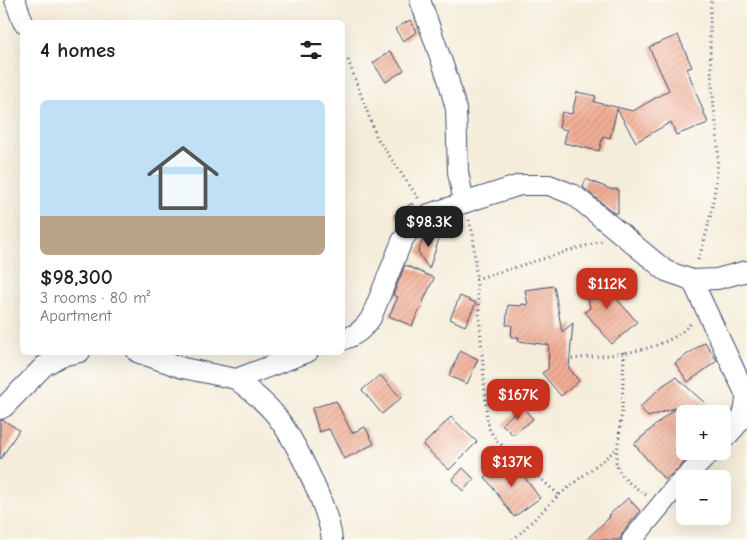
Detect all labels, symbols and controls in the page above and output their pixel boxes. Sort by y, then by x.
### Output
icon: filters [297,36,325,64]
text: 4 homes [40,38,115,62]
icon: home [138,133,228,223]
pin: $98.3K [388,206,470,248]
text: $98.3K [406,213,452,231]
text: $98,300 [40,265,113,289]
pin: $112K [572,268,642,310]
text: $112K [587,275,627,293]
text: 3 rooms · 80 m² [40,289,150,307]
text: Apartment [40,307,112,325]
pin: $167K [483,378,553,421]
text: $167K [498,386,538,404]
map controls [676,405,731,525]
button: + [676,405,731,460]
pin: $137K [477,446,547,488]
text: $137K [492,453,532,471]
button: − [676,470,731,525]

